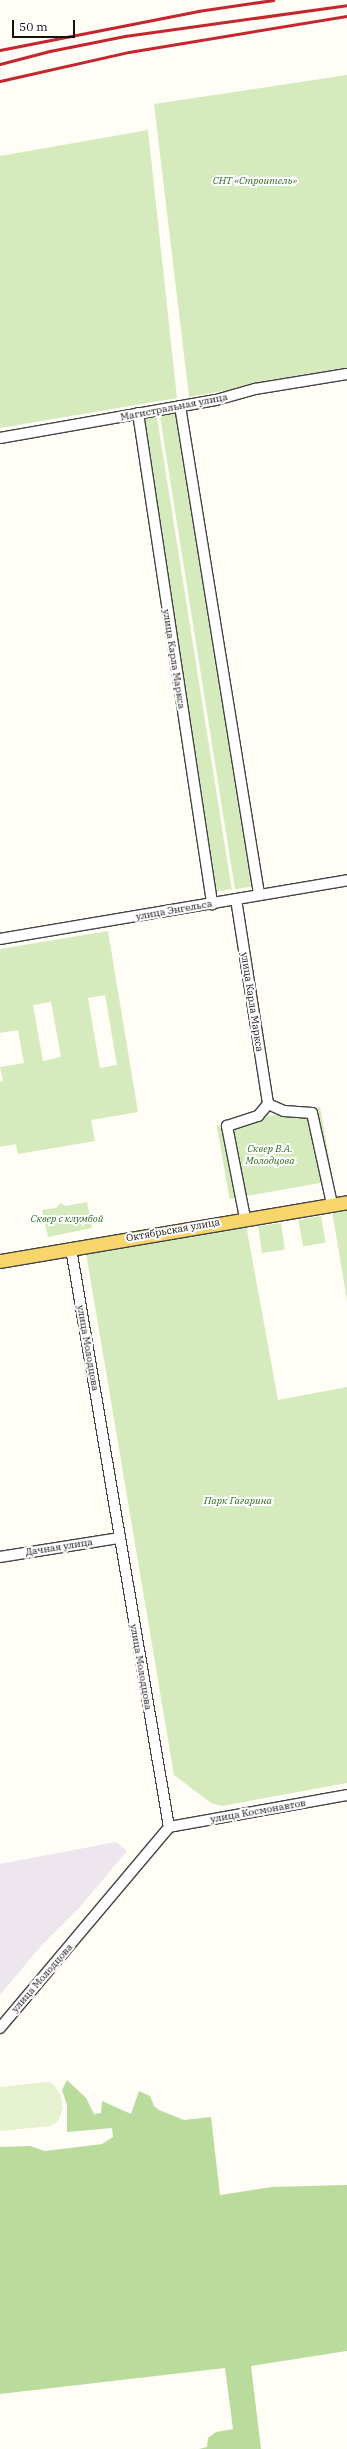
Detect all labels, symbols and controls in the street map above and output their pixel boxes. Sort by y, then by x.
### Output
scale bar [14,12,77,38]
text: 50 m [19,19,48,34]
park label: СНТ «Строитель» [213,175,297,187]
street label: Магистральная улица [119,391,229,423]
street label: улица Карла Маркса [160,608,188,710]
street label: улица Энгельса [135,897,213,923]
street label: улица Карла Маркса [238,951,266,1053]
park label: Сквер В.А. Молодцова [245,1142,295,1166]
park label: Сквер с клумбой [31,1213,103,1225]
street label: Октябрьская улица [125,1216,221,1244]
street label: улица Молодцова [75,1304,101,1392]
park label: Парк Гагарина [204,1495,272,1507]
street label: Дачная улица [24,1536,94,1558]
street label: улица Молодцова [128,1623,154,1711]
street label: улица Космонавтов [209,1797,307,1825]
street label: улица Молодцова [9,1941,75,2015]

